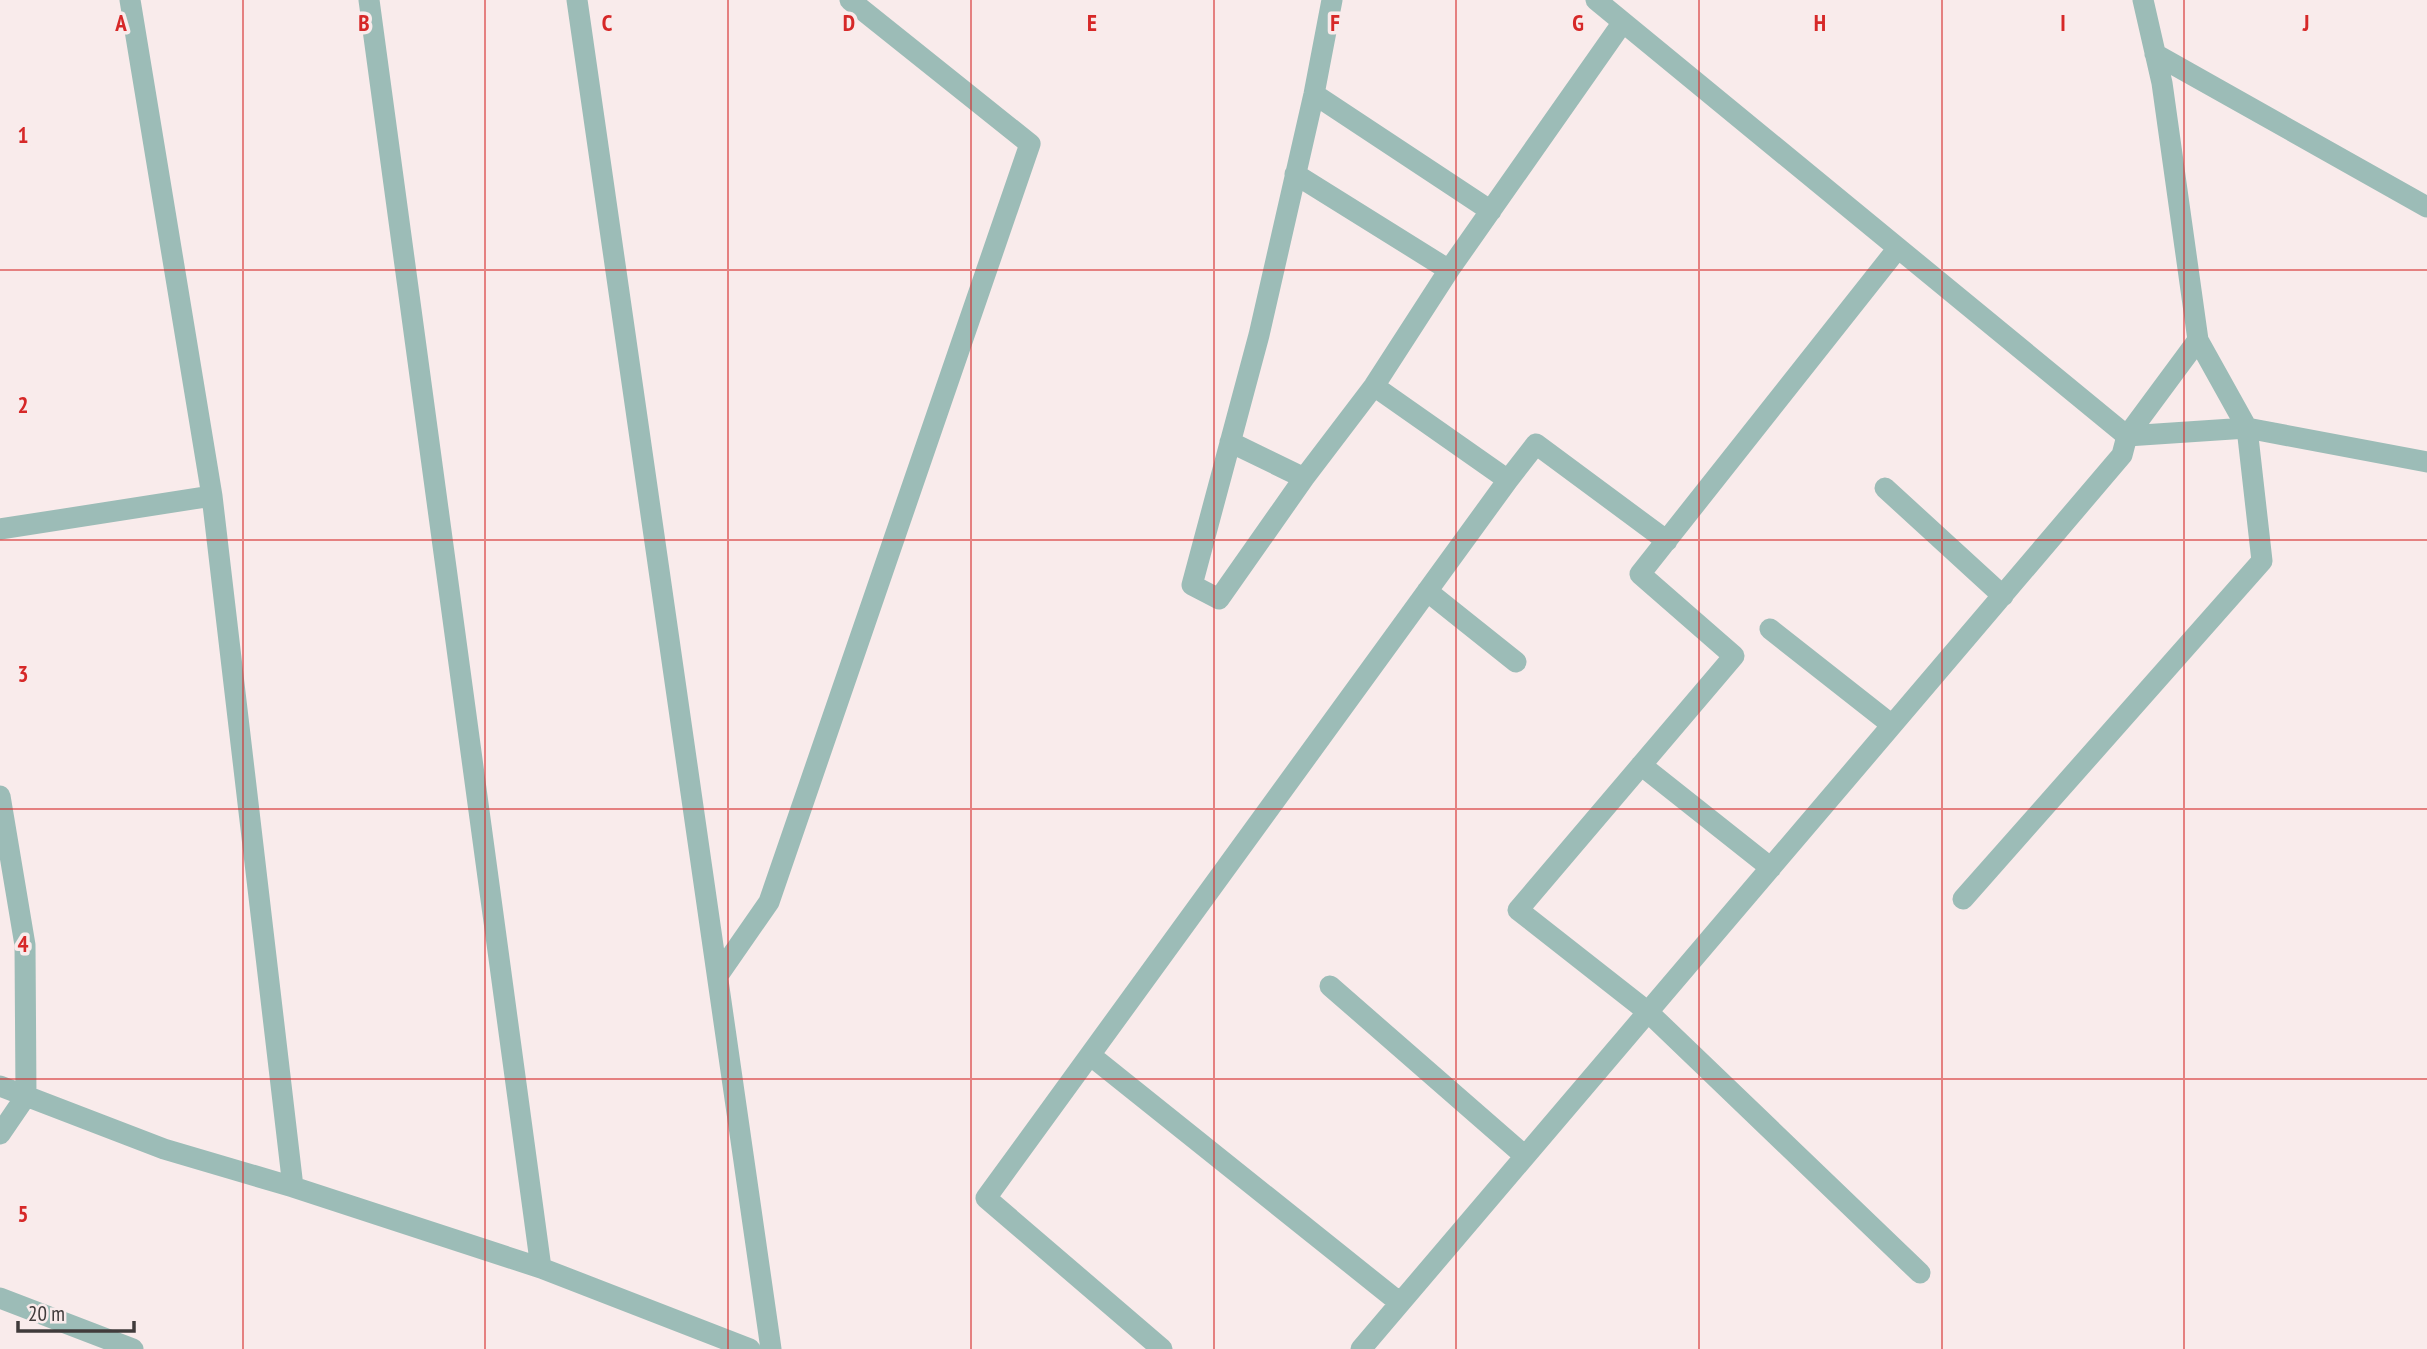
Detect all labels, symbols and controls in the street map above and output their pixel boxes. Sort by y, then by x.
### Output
text: A [114,8,127,37]
text: B [358,8,370,37]
text: C [602,8,613,37]
text: D [843,8,855,37]
text: E [1087,8,1097,37]
text: F [1330,8,1340,37]
text: G [1572,8,1584,37]
text: H [1814,8,1826,37]
text: I [2060,8,2066,37]
text: J [2302,8,2309,37]
text: 1 [18,120,29,149]
text: 2 [18,390,29,419]
text: 3 [18,659,29,688]
text: 4 [18,929,29,958]
text: 5 [18,1199,29,1228]
scale bar [18,1290,133,1334]
text: 20 m [28,1300,65,1327]

